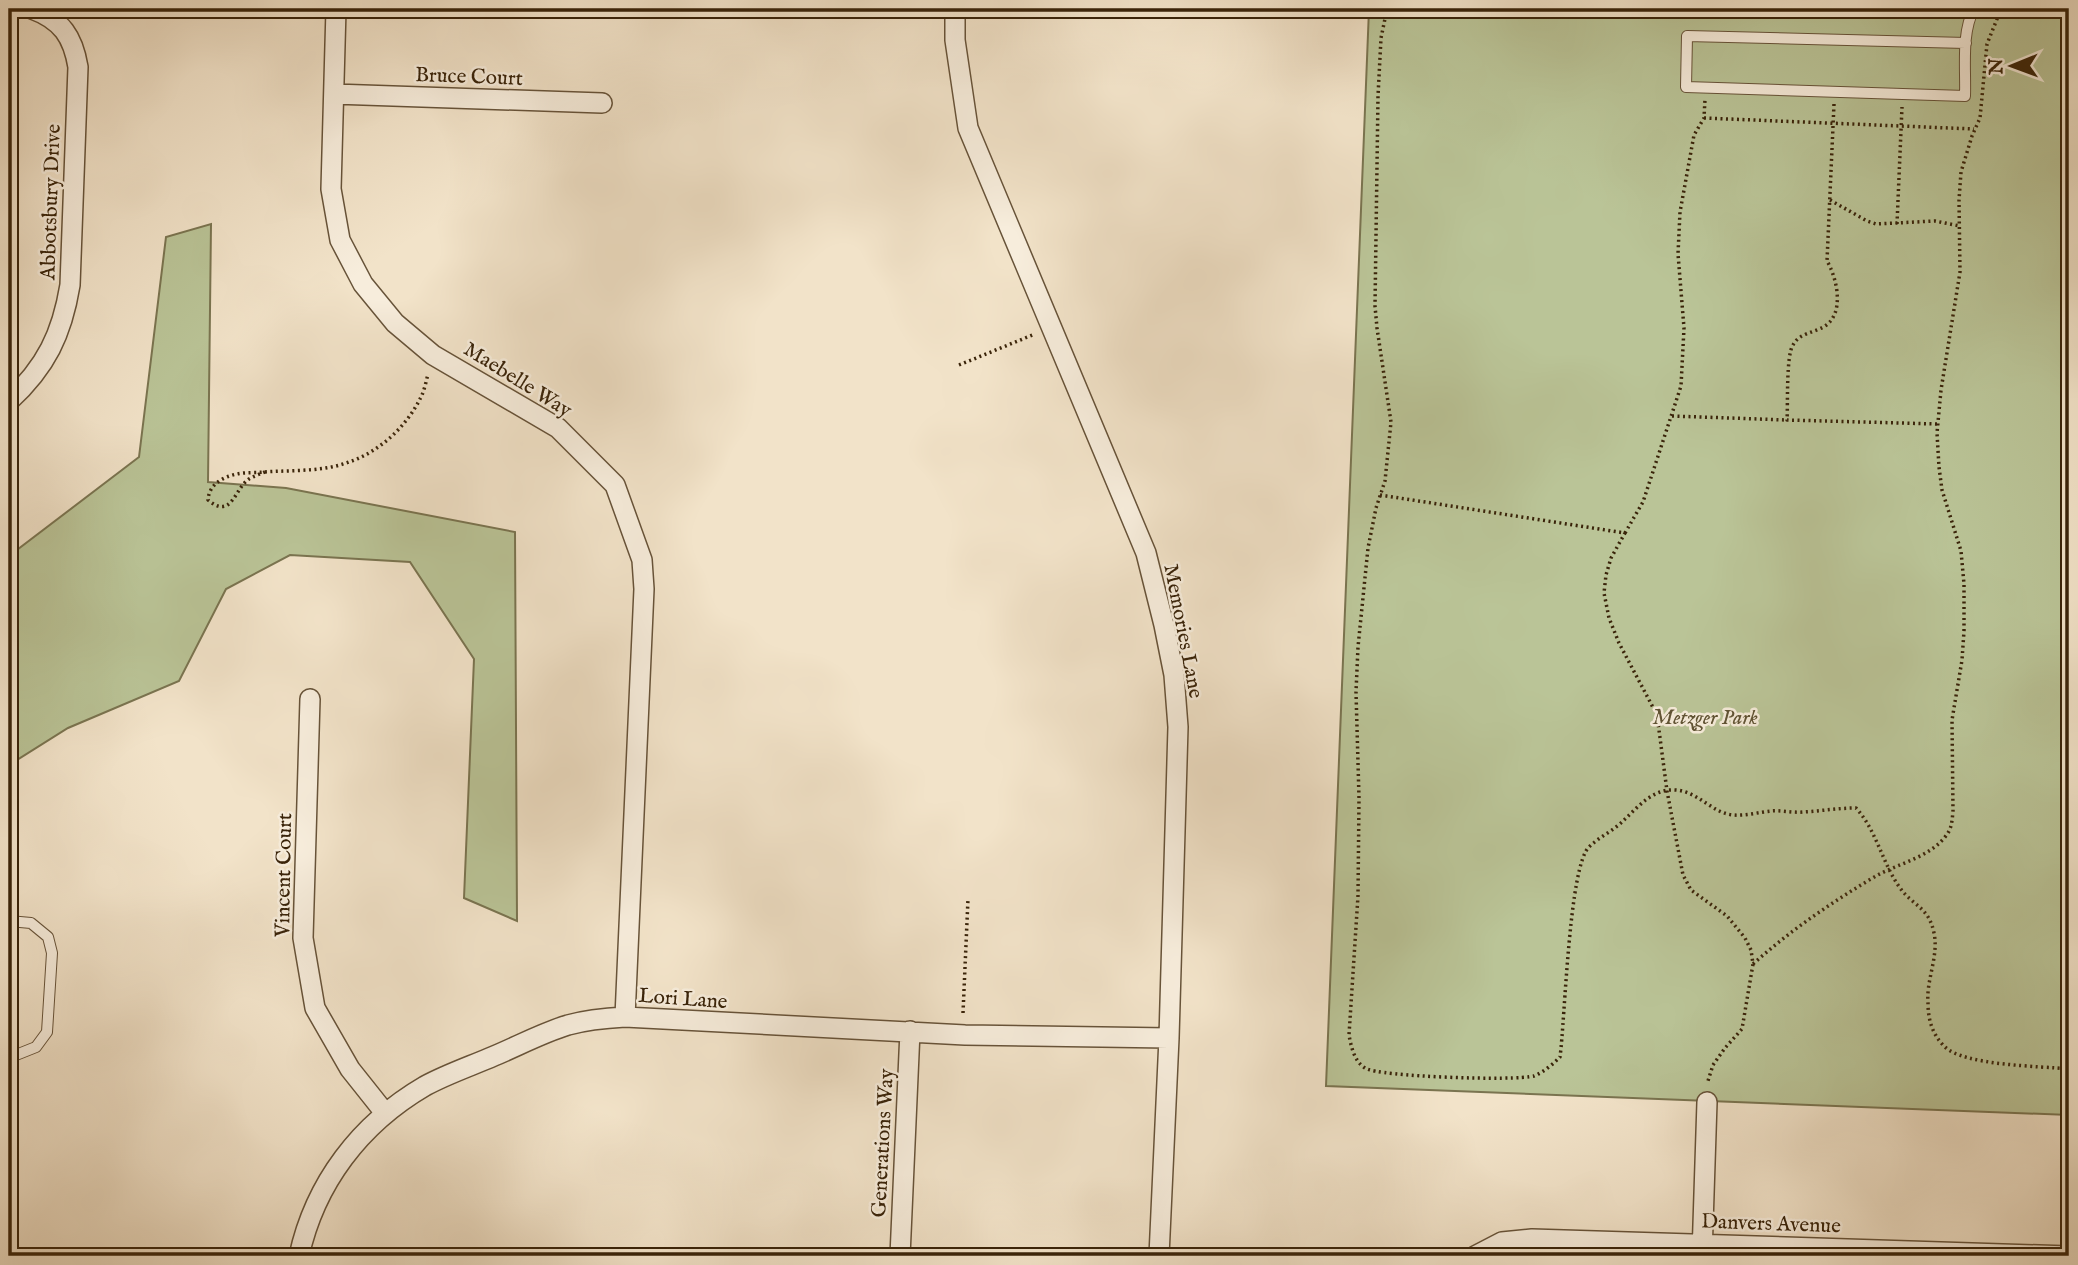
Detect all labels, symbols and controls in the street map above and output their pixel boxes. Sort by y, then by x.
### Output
north arrow [1976,32,2046,102]
text: N [1985,57,2009,76]
street label: Bruce Court [415,62,523,93]
street label: Abbotsbury Drive [35,123,68,282]
street label: Maebelle Way [458,336,577,425]
street label: Memories Lane [1156,562,1209,701]
park label: Metzger Park [1652,705,1758,732]
street label: Vincent Court [270,813,299,938]
street label: Lori Lane [637,983,729,1016]
street label: Generations Way [866,1067,901,1218]
street label: Danvers Avenue [1701,1209,1842,1240]

